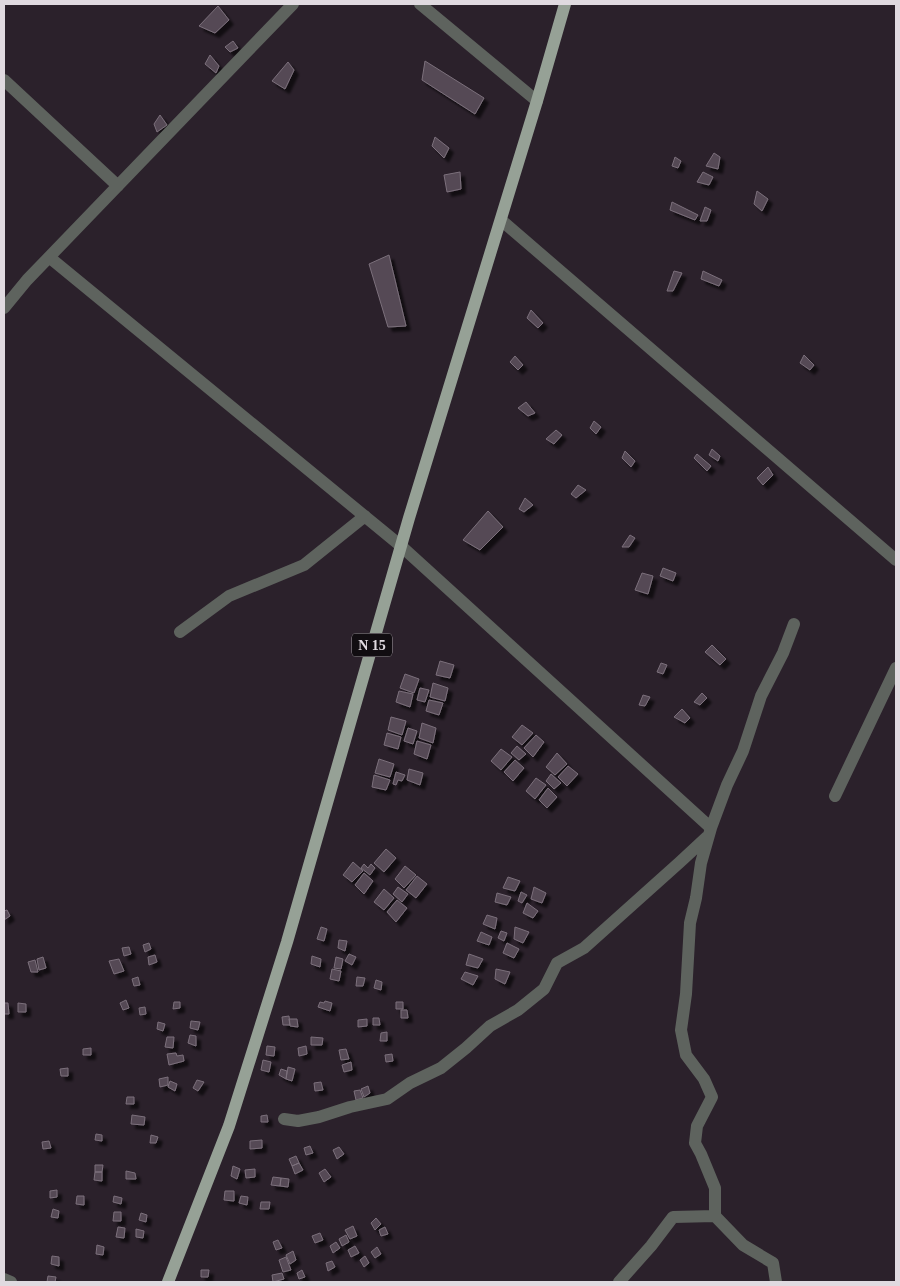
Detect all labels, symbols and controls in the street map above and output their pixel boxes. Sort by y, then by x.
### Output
road number: N 15 [352,634,392,656]

